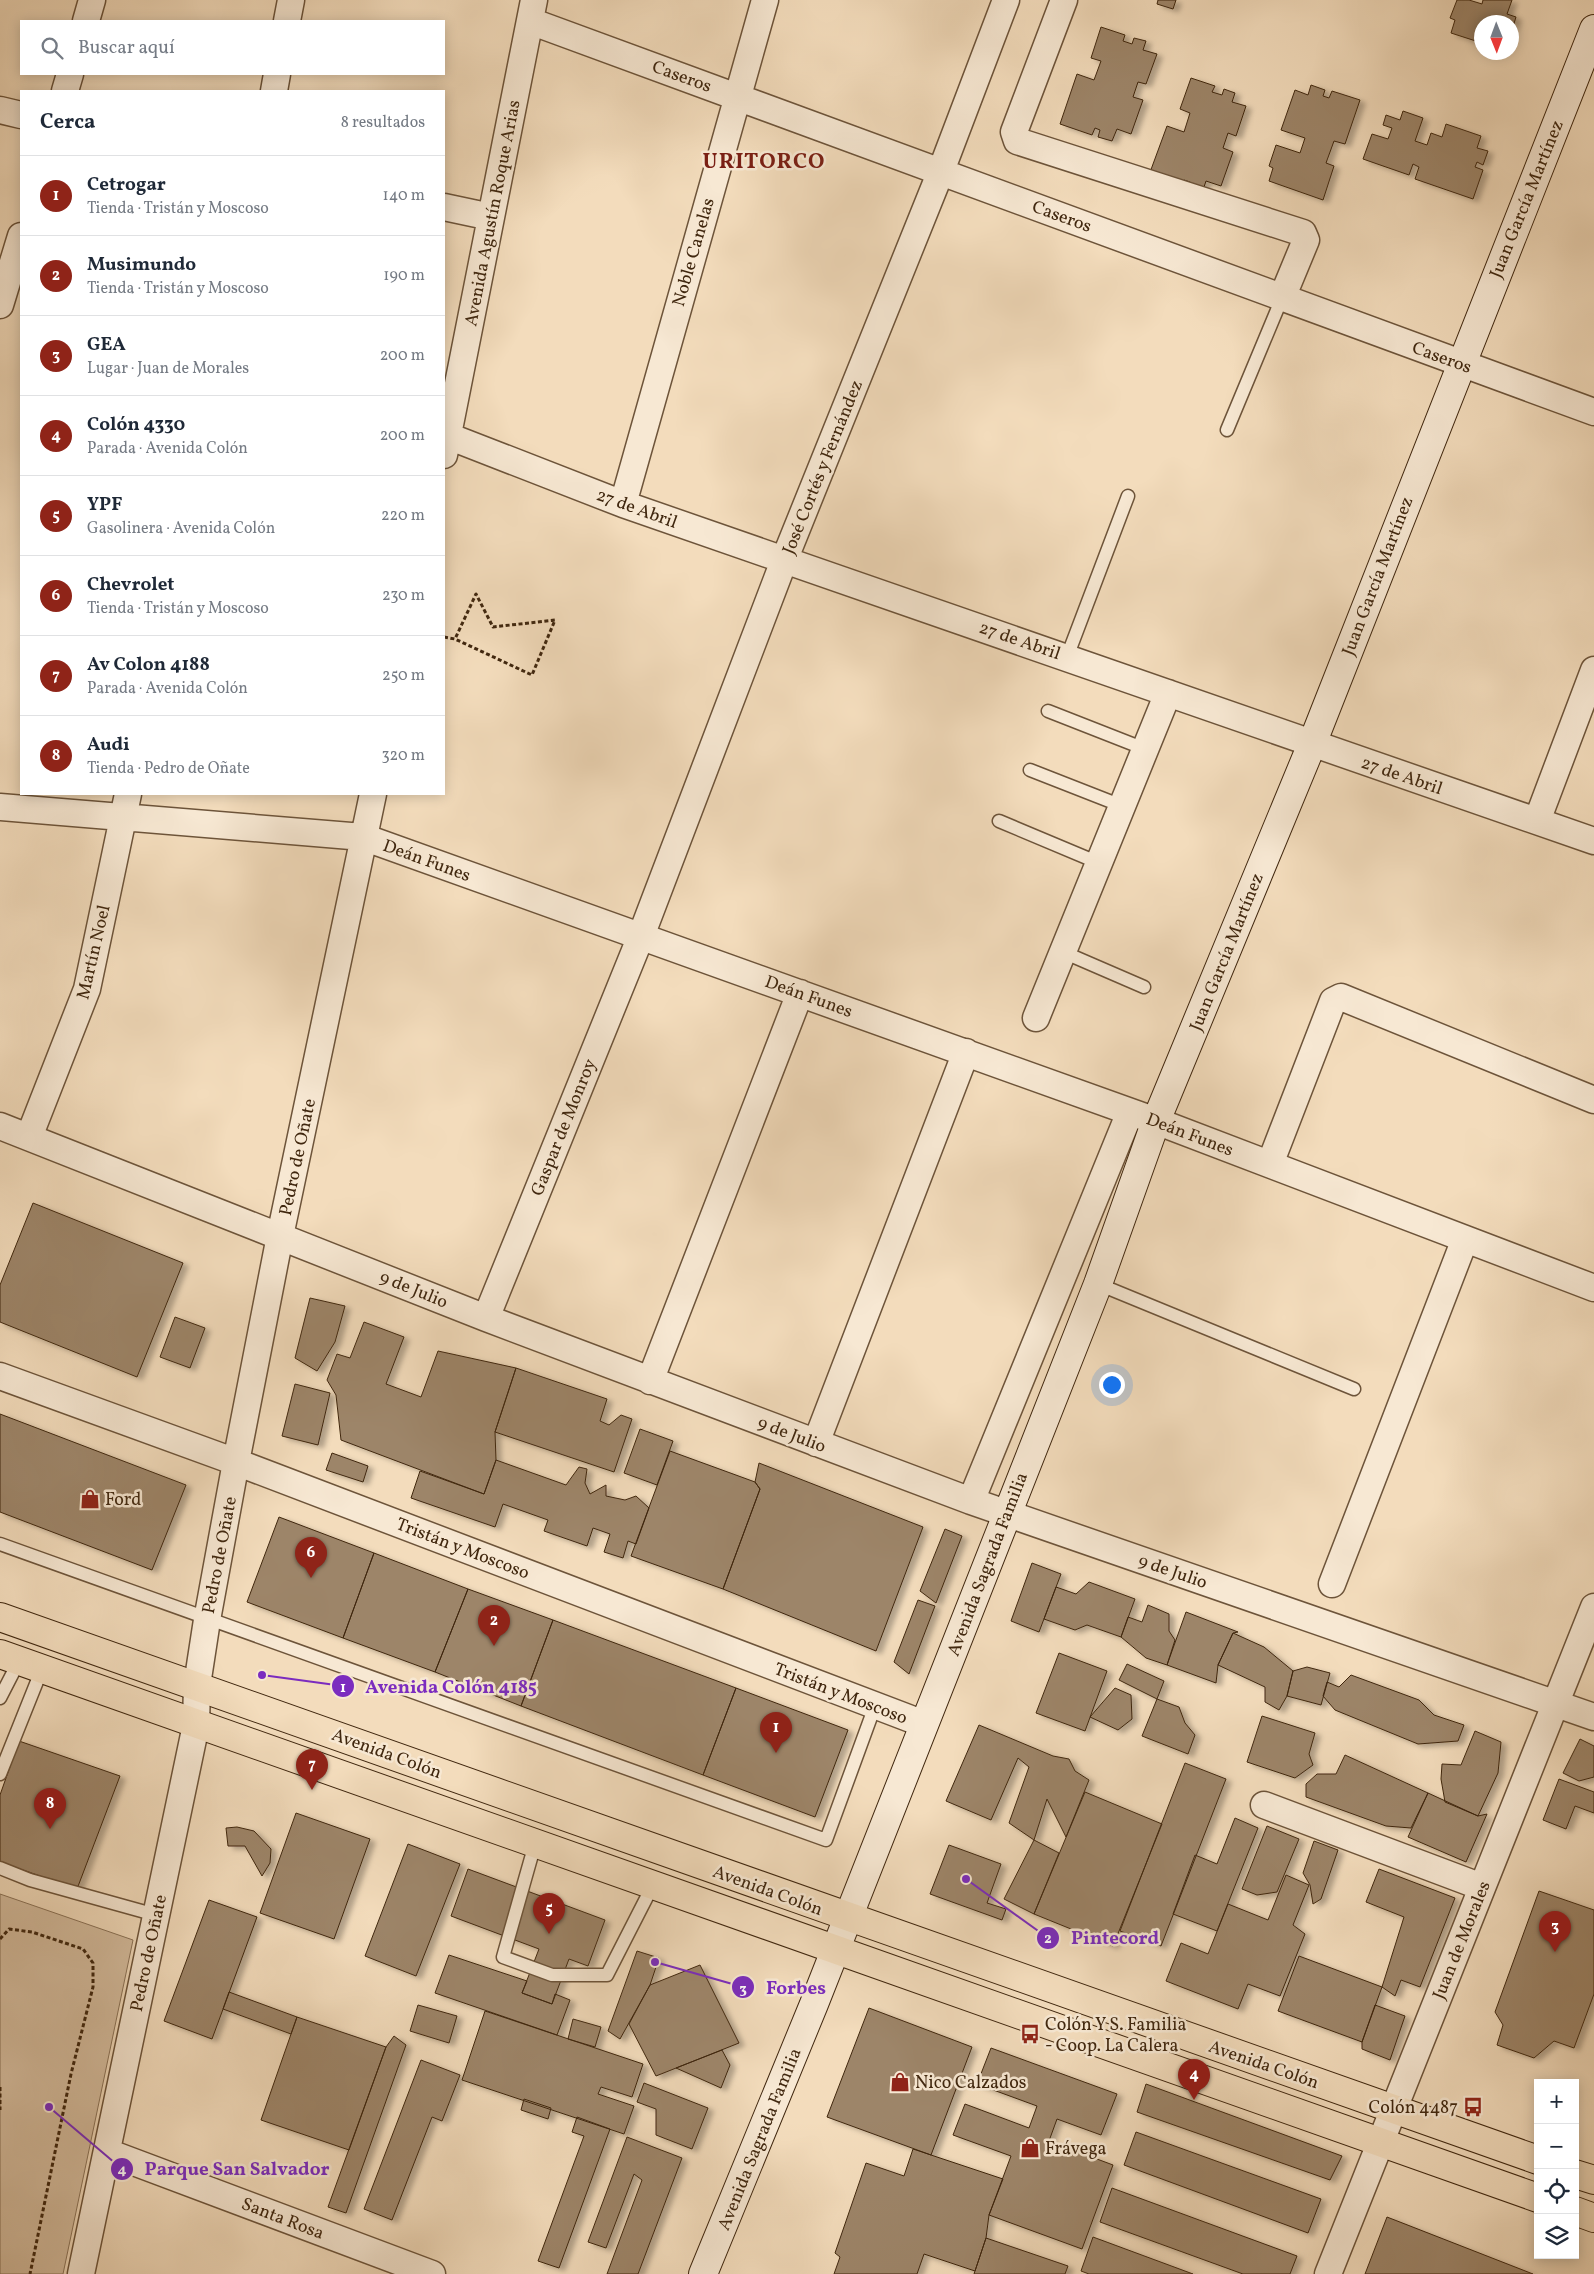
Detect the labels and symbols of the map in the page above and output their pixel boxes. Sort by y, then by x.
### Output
north arrow [1474,15,1519,60]
street label: Caseros [648,55,715,100]
street label: Avenida Agustín Roque Arias [459,98,528,329]
street label: Juan García Martínez [1484,117,1571,282]
district label: URITORCO [703,147,825,178]
street label: Noble Canelas [667,195,722,310]
street label: Caseros [1028,195,1095,240]
street label: Caseros [1408,336,1475,381]
street label: José Cortés y Fernández [777,377,870,558]
street label: 27 de Abril [592,483,681,536]
street label: Juan García Martínez [1337,493,1420,660]
street label: 27 de Abril [975,616,1064,667]
street label: 27 de Abril [1357,751,1446,802]
street label: Deán Funes [379,834,474,889]
street label: Juan García Martínez [1184,870,1271,1035]
street label: Martín Noel [71,903,117,1002]
street label: Deán Funes [761,970,856,1025]
street label: Gaspar de Monroy [525,1055,603,1200]
street label: Pedro de Oñate [274,1096,323,1218]
street label: Deán Funes [1142,1107,1237,1163]
street label: 9 de Julio [376,1265,451,1315]
your location [1099,1372,1125,1398]
street label: 9 de Julio [754,1411,829,1460]
street label: Avenida Sagrada Familia [942,1469,1035,1660]
shop icon: Ford [79,1488,101,1510]
place label: Ford [105,1488,141,1513]
street label: Pedro de Oñate [197,1494,244,1616]
street label: Tristán y Moscoso [392,1512,533,1586]
pin: 6 [295,1537,327,1578]
street label: 9 de Julio [1135,1549,1210,1596]
pin: 2 [478,1605,510,1646]
street label: Tristán y Moscoso [770,1657,911,1731]
callout: Avenida Colón 4185 [330,1669,547,1703]
text: Avenida Colón 4185 [365,1675,537,1701]
text: 1 [340,1678,346,1699]
pin: 1 [760,1712,792,1753]
street label: Avenida Colón [328,1723,445,1786]
pin: 7 [296,1749,328,1790]
pin: 8 [34,1788,66,1829]
street label: Avenida Colón [709,1860,826,1923]
street label: Juan de Morales [1427,1878,1498,2004]
street label: Pedro de Oñate [125,1892,174,2014]
pin: 5 [533,1893,565,1934]
pin: 3 [1539,1911,1571,1952]
callout: Pintecord [1036,1921,1169,1955]
text: Pintecord [1071,1926,1160,1952]
text: 2 [1044,1929,1052,1950]
callout: Forbes [731,1970,836,2004]
text: Forbes [766,1976,826,2002]
text: 3 [739,1979,747,2000]
place label: Colón Y S. Familia - Coop. La Calera [1045,2013,1186,2059]
bus stop icon: Colón Y S. Familia - Coop. La Calera [1019,2023,1041,2045]
street label: Avenida Colón [1205,2035,1322,2096]
street label: Avenida Sagrada Familia [712,2044,809,2235]
pin: 4 [1178,2059,1210,2100]
shop icon: Nico Calzados [889,2071,911,2093]
place label: Nico Calzados [915,2071,1027,2096]
place label: Colón 4487 [1369,2096,1458,2121]
bus stop icon: Colón 4487 [1462,2096,1484,2118]
shop icon: Frávega [1019,2137,1041,2159]
place label: Frávega [1045,2137,1107,2162]
callout: Parque San Salvador [109,2152,339,2186]
text: Parque San Salvador [145,2157,329,2183]
text: 4 [117,2160,127,2181]
street label: Santa Rosa [237,2192,327,2247]

